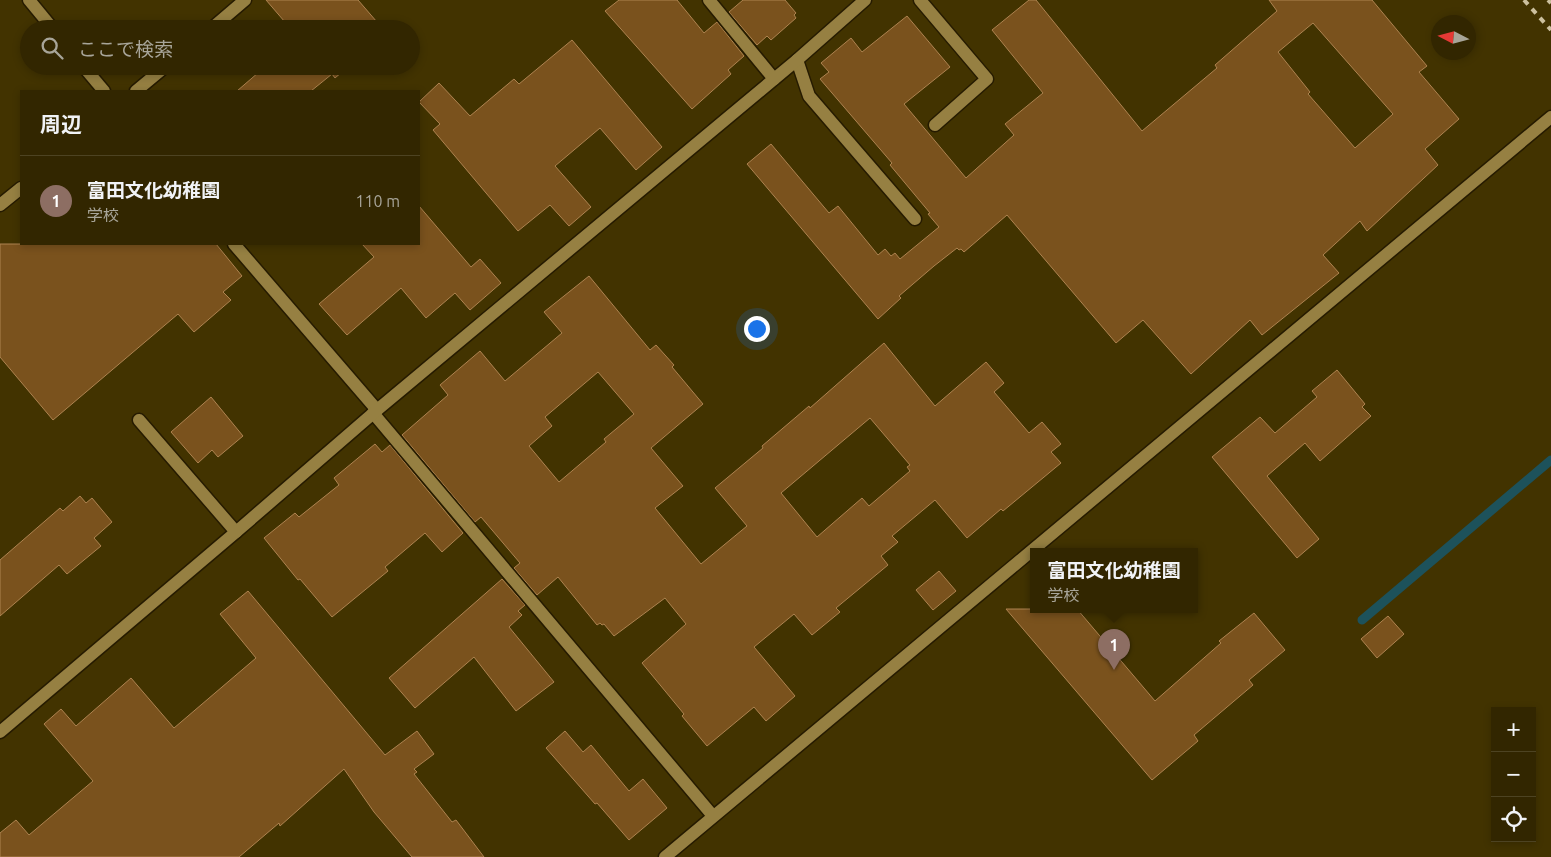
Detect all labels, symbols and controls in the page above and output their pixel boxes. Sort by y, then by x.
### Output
north arrow [1431,15,1476,60]
search box [20,20,420,75]
icon: search [38,34,66,62]
text: ここで検索 [78,38,173,60]
text: 周辺 [40,112,82,136]
text: 富田文化幼稚園 [87,179,220,201]
text: 1 [51,192,61,210]
text: 110 m [355,192,400,210]
text: 学校 [87,206,119,224]
your location [744,316,770,342]
popup [1030,548,1198,613]
text: 富田文化幼稚園 [1047,559,1181,581]
text: 学校 [1047,586,1080,604]
pin: 1 [1098,629,1130,670]
map controls [1491,707,1536,842]
button: + [1491,707,1536,752]
button: − [1491,752,1536,797]
button: locate [1491,797,1536,842]

